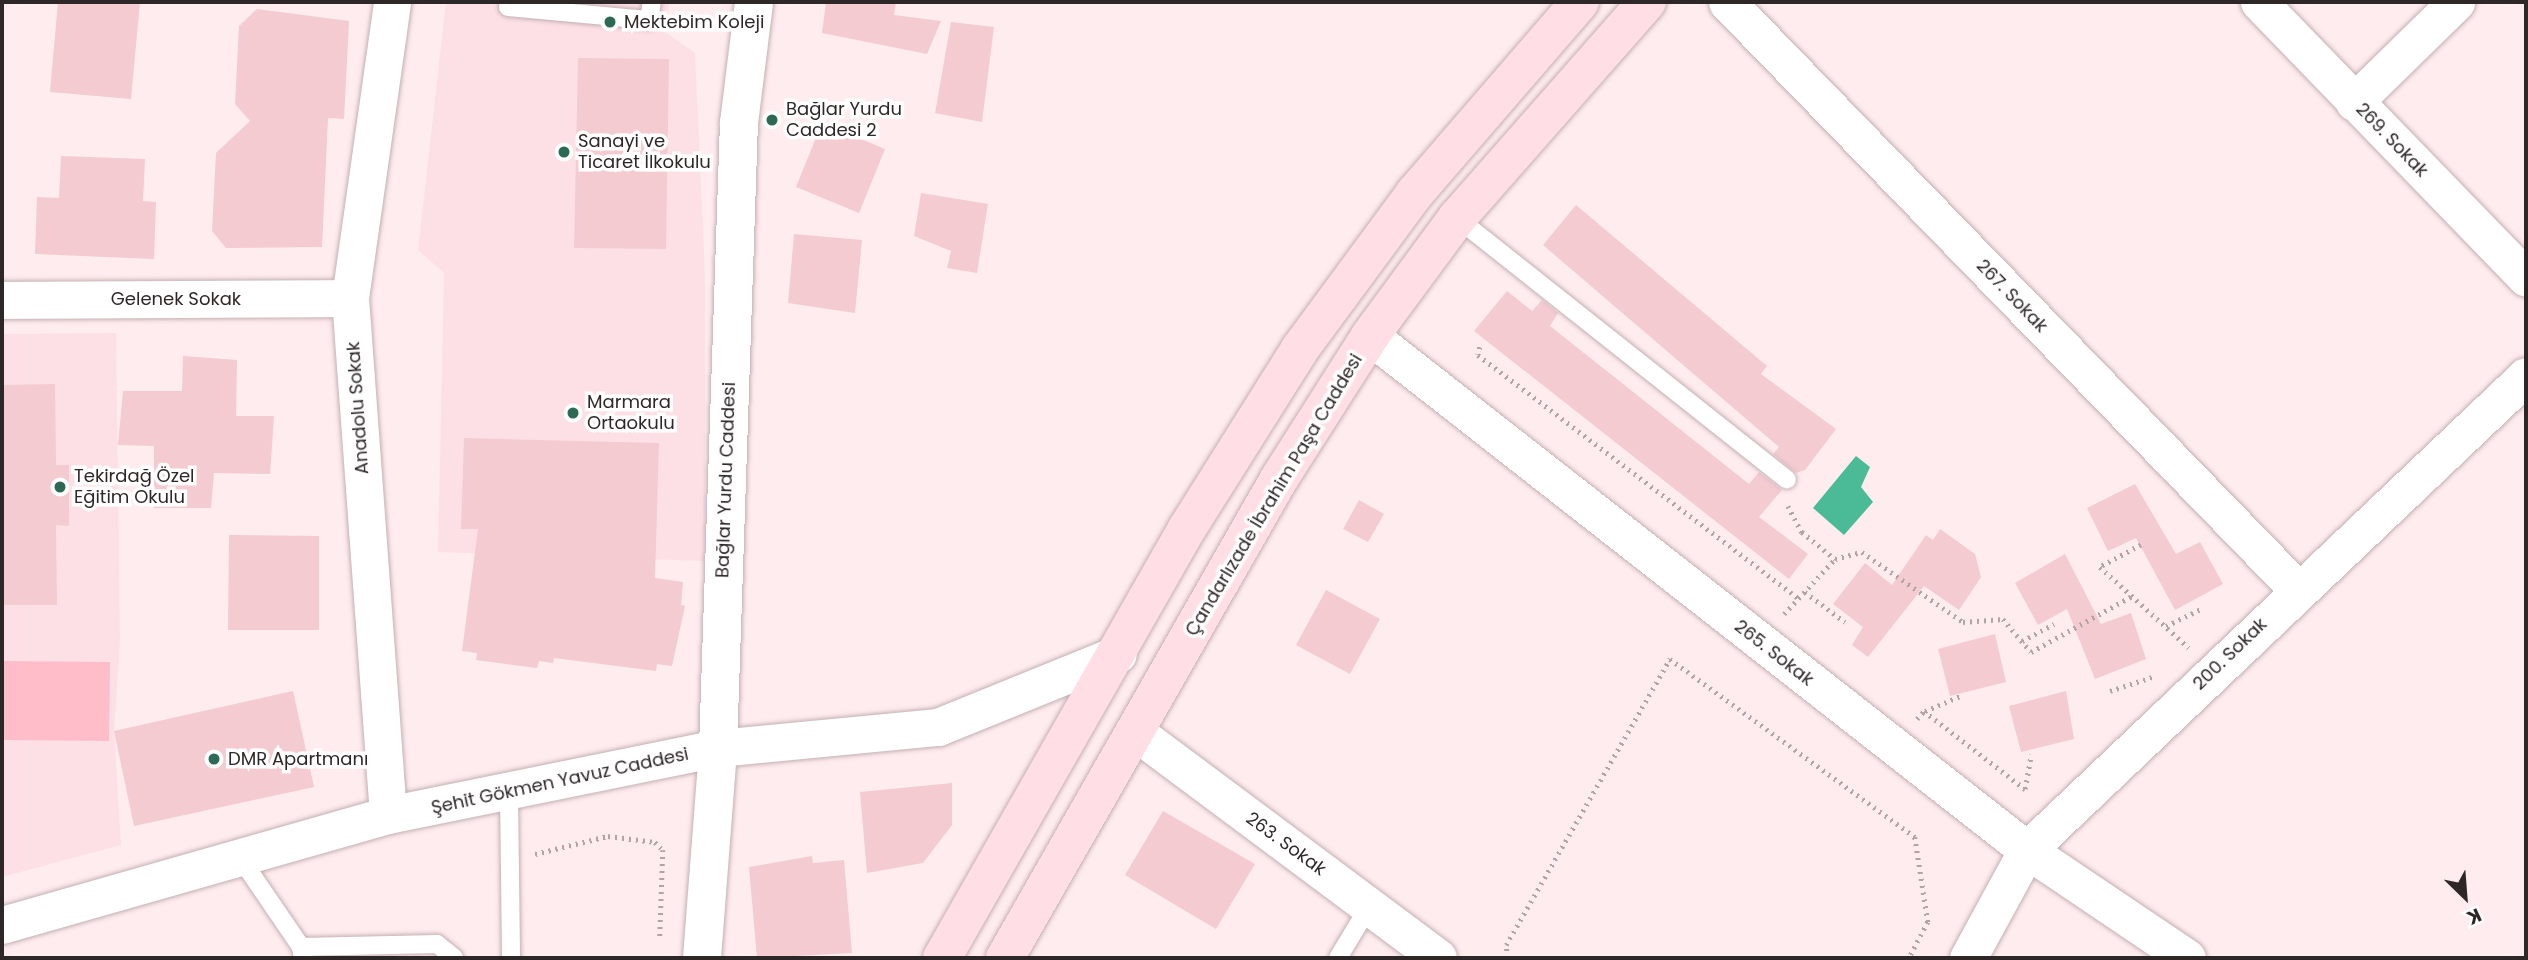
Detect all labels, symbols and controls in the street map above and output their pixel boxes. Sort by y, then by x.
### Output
place label: Mektebim Koleji [624,11,764,33]
marker: Mektebim Koleji [602,14,618,30]
place label: Bağlar Yurdu Caddesi 2 [786,99,902,142]
street label: 269. Sokak [2351,99,2433,181]
marker: Bağlar Yurdu Caddesi 2 [764,112,780,128]
place label: Sanayi ve Ticaret İlkokulu [578,131,711,174]
marker: Sanayi ve Ticaret İlkokulu [556,144,572,160]
street label: 267. Sokak [1972,255,2052,337]
street label: Gelenek Sokak [111,288,241,310]
street label: Anadolu Sokak [343,341,373,475]
street label: Çandarlızade İbrahim Paşa Caddesi [1181,350,1367,640]
street label: Bağlar Yurdu Caddesi [712,382,740,578]
place label: Marmara Ortaokulu [587,392,675,434]
marker: Marmara Ortaokulu [565,405,581,421]
place label: Tekirdağ Özel Eğitim Okulu [74,466,195,508]
marker: Tekirdağ Özel Eğitim Okulu [52,479,68,495]
street label: 200. Sokak [2189,613,2271,695]
street label: 265. Sokak [1730,615,1818,691]
street label: Şehit Gökmen Yavuz Caddesi [429,743,691,819]
place label: DMR Apartmanı [228,748,368,770]
marker: DMR Apartmanı [206,751,222,767]
street label: 263. Sokak [1242,808,1330,880]
north arrow [2430,862,2500,932]
text: K [2462,901,2486,932]

